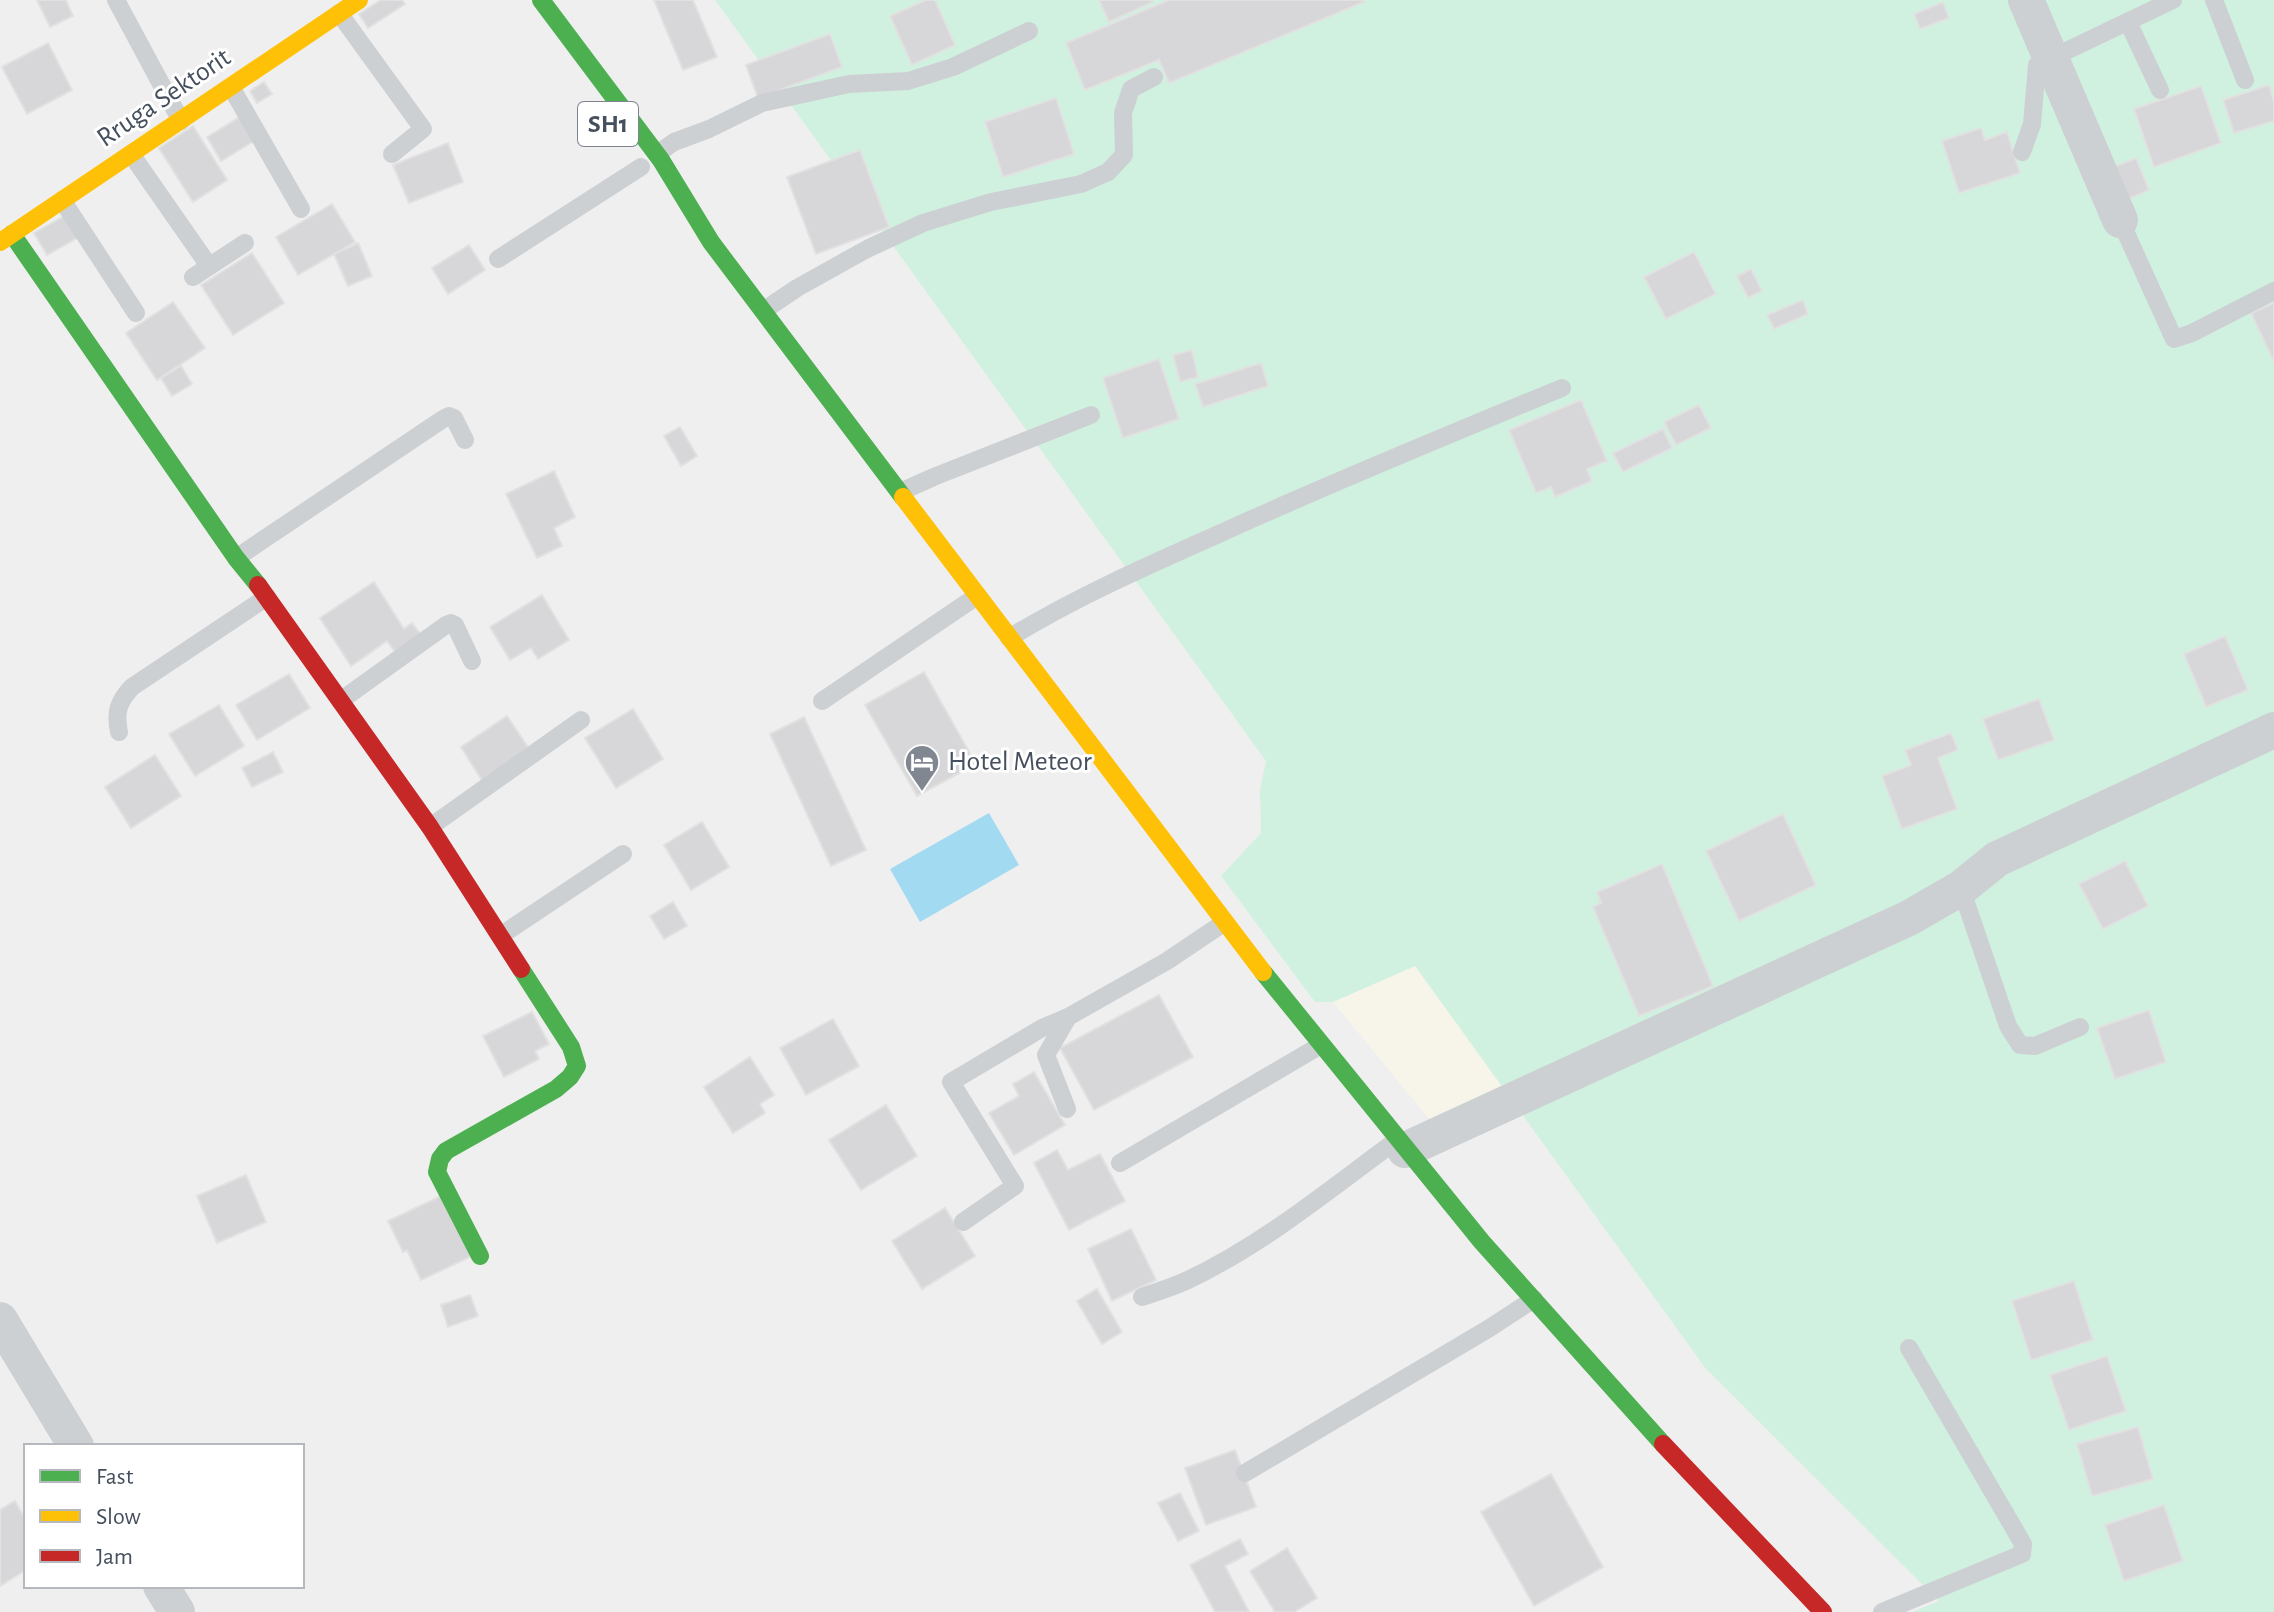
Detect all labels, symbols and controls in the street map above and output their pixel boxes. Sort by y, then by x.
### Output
street label: Rruga Sektorit [92,43,236,153]
road number: SH1 [578,102,638,146]
hotel icon: Hotel Meteor [903,743,941,793]
place label: Hotel Meteor [948,748,1092,776]
legend [24,1444,304,1588]
text: Fast [96,1465,134,1489]
text: Slow [96,1505,141,1529]
text: Jam [96,1545,133,1569]

